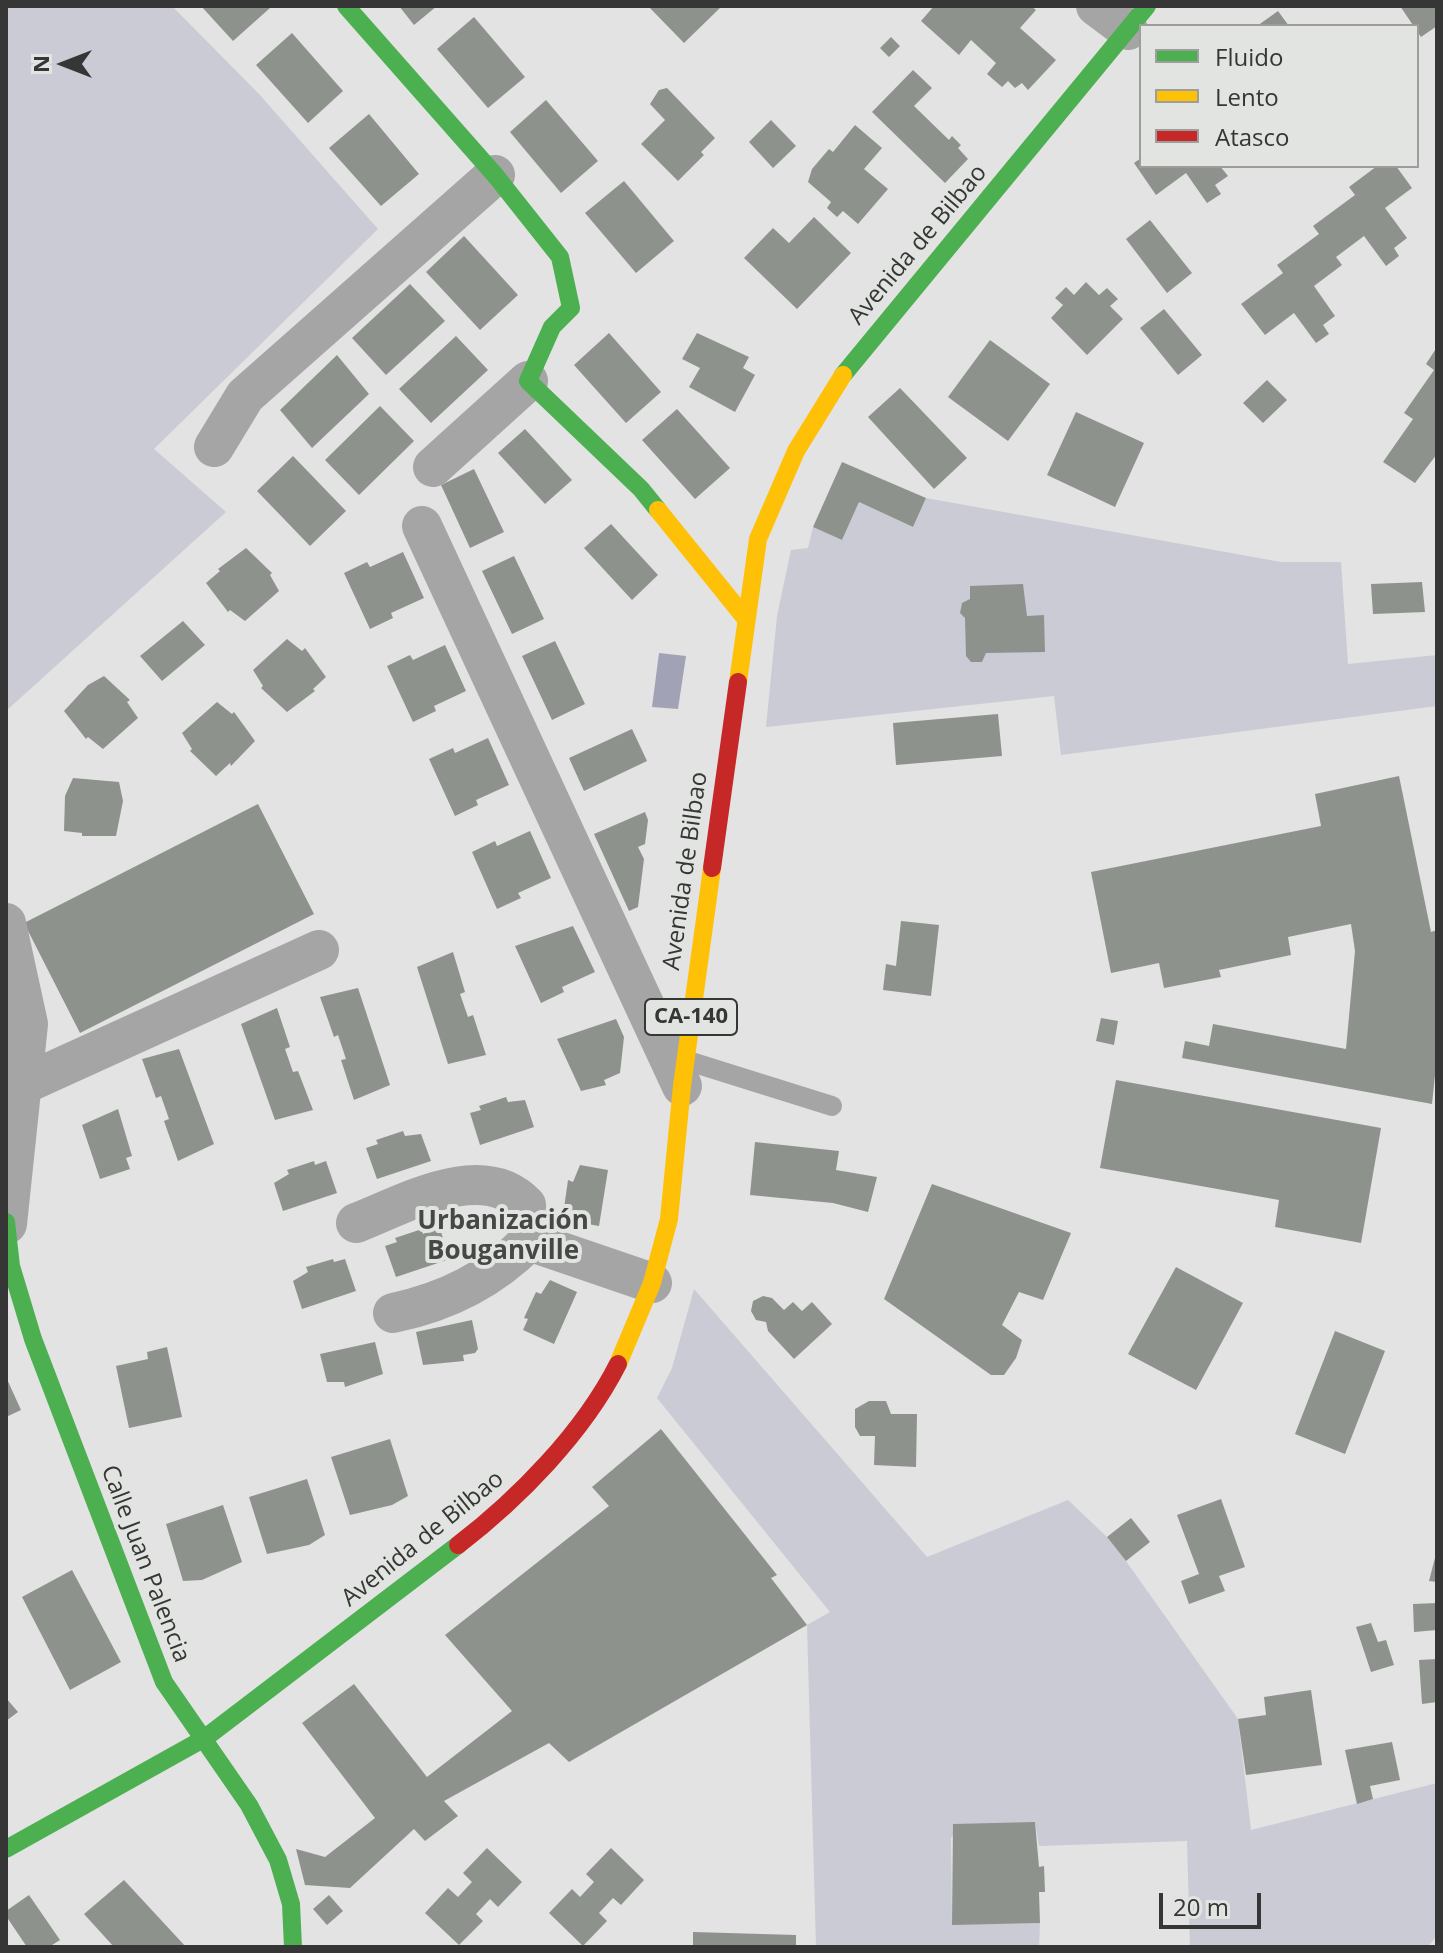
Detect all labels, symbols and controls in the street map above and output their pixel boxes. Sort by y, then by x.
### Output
north arrow [24,24,104,104]
legend [1139,24,1419,168]
text: Fluido [1215,40,1283,73]
text: N [25,55,55,73]
text: Lento [1215,80,1279,113]
text: Atasco [1215,120,1289,153]
street label: Avenida de Bilbao [843,159,993,331]
street label: Avenida de Bilbao [658,770,714,972]
road number: CA-140 [645,999,737,1035]
district label: Urbanización Bouganville [417,1206,589,1268]
street label: Calle Juan Palencia [94,1461,196,1667]
street label: Avenida de Bilbao [336,1465,510,1613]
scale bar [1163,1877,1265,1927]
text: 20 m [1173,1890,1229,1923]

